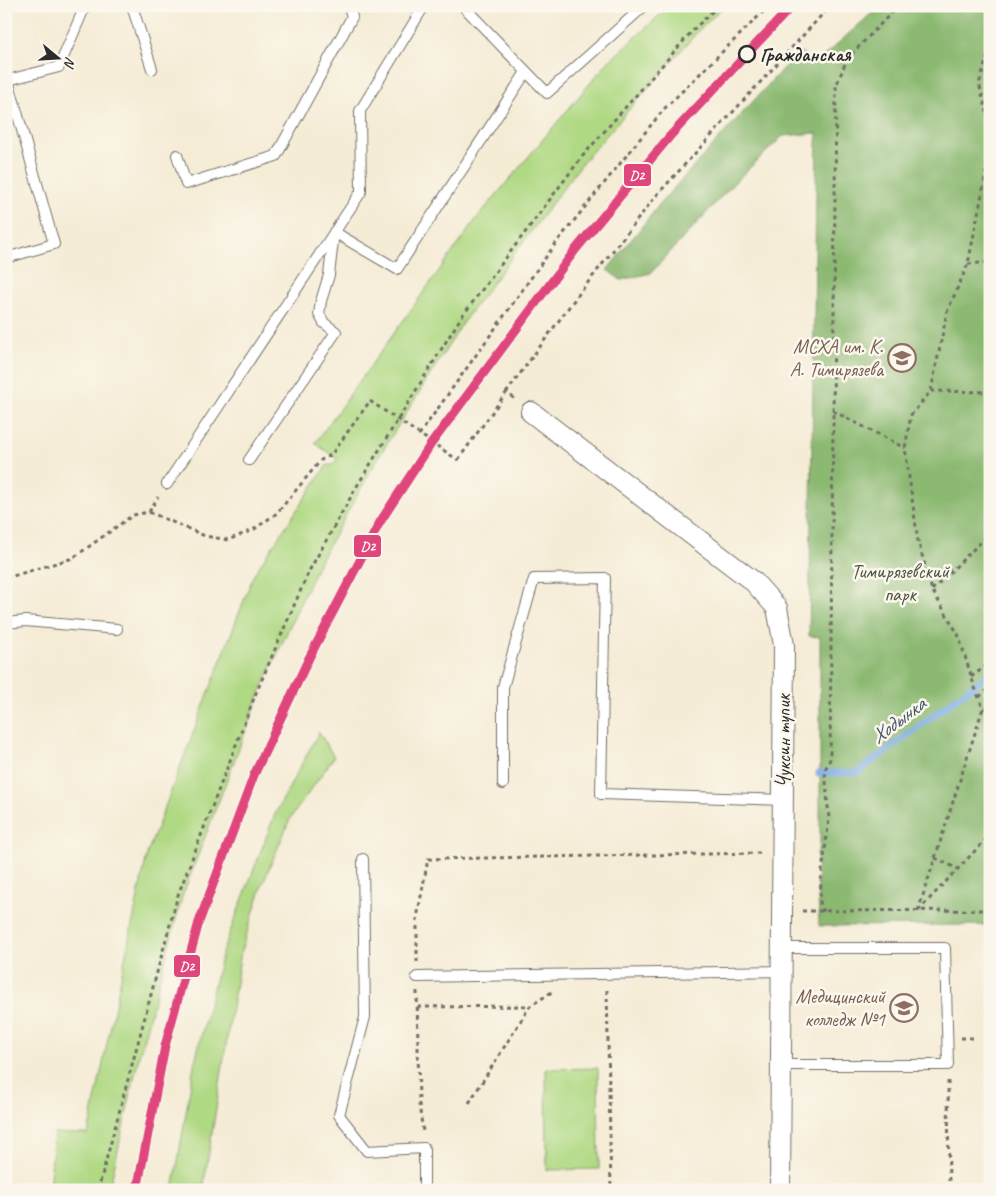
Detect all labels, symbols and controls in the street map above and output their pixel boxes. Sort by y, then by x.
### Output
north arrow [32,32,82,82]
place label: Гражданская [760,42,852,67]
marker: Гражданская [738,45,756,63]
text: N [60,55,79,71]
line badge: D2 [623,163,652,187]
text: D2 [630,167,646,184]
place label: МСХА им. К. А. Тимирязева [790,334,885,382]
school or university icon: МСХА им. К. А. Тимирязева [887,343,917,373]
line badge: D2 [353,534,382,558]
text: D2 [361,538,377,555]
park label: Тимирязевский парк [851,559,951,607]
water label: Ходынка [865,690,932,749]
street label: Чуксин тупик [771,692,796,788]
line badge: D2 [173,954,201,978]
text: D2 [180,958,196,975]
place label: Медицинский колледж №1 [795,984,887,1032]
school or university icon: Медицинский колледж №1 [889,993,919,1023]

